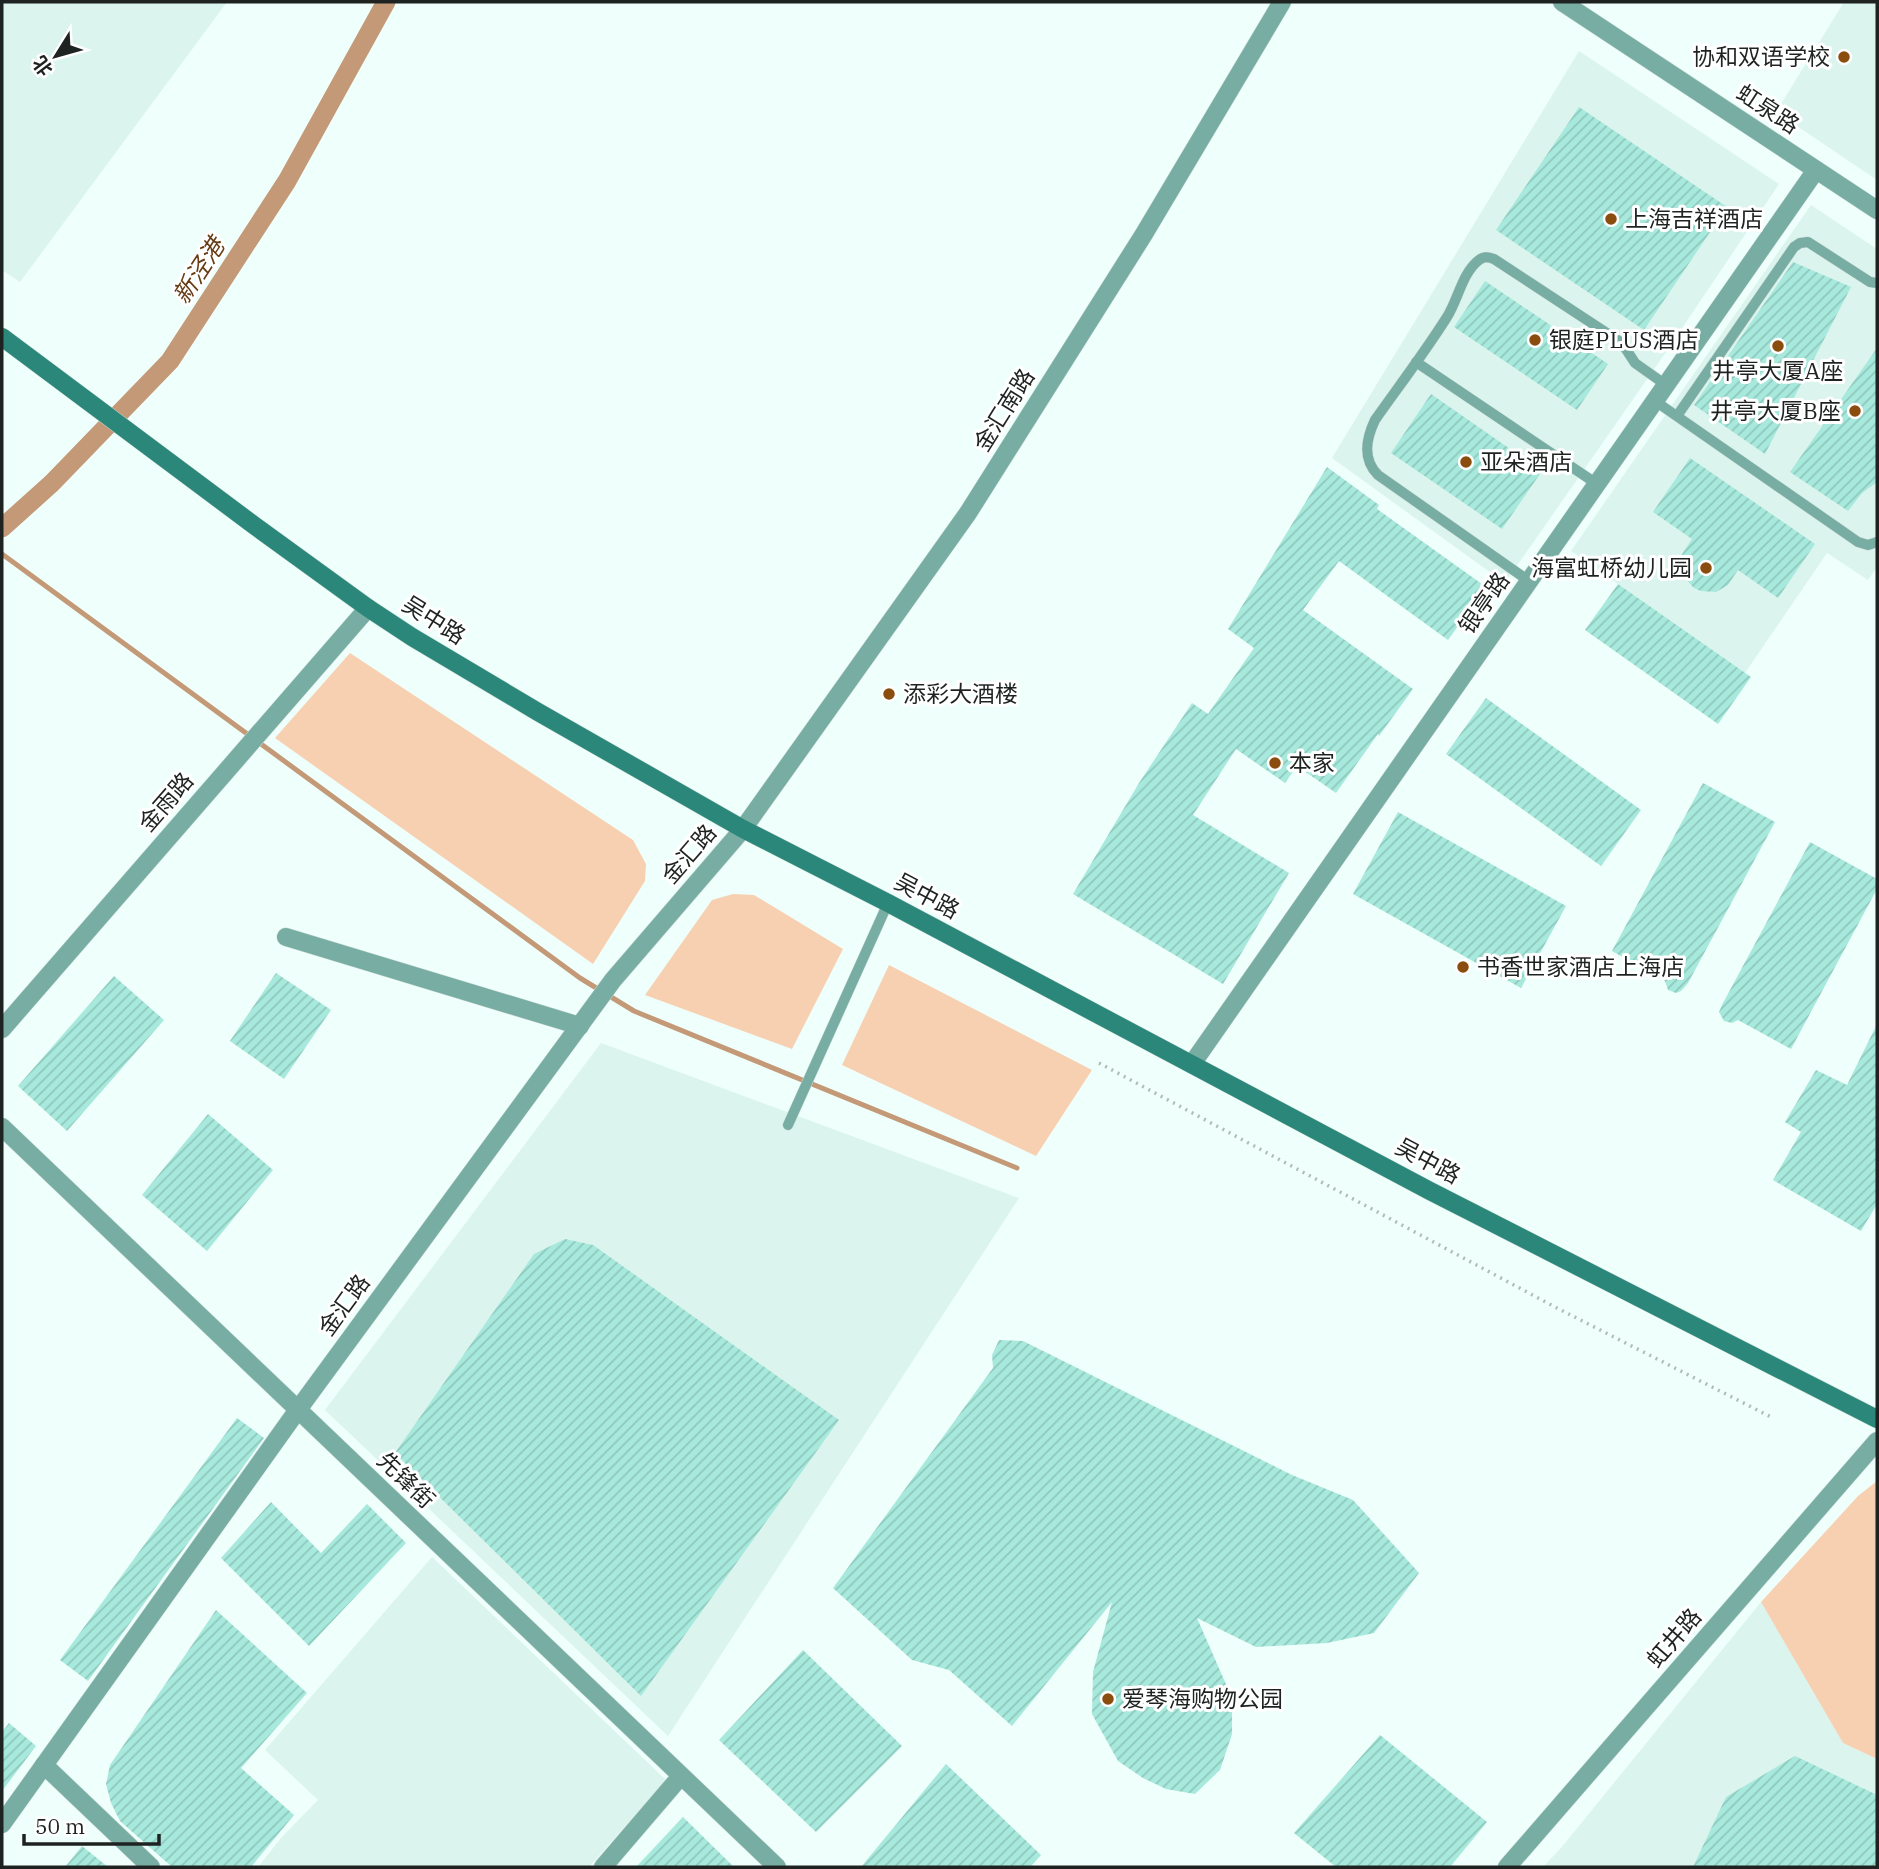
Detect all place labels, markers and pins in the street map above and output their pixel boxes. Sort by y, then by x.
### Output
place label: 协和双语学校 [1692,41,1830,71]
marker: 协和双语学校 [1836,49,1852,65]
place label: 上海吉祥酒店 [1625,203,1763,233]
marker: 上海吉祥酒店 [1603,211,1619,227]
place label: 银庭PLUS酒店 [1549,324,1699,354]
marker: 银庭PLUS酒店 [1527,332,1543,348]
marker: 井亭大厦A座 [1770,338,1786,354]
place label: 井亭大厦A座 [1713,355,1843,385]
place label: 井亭大厦B座 [1711,395,1841,425]
marker: 井亭大厦B座 [1847,403,1863,419]
place label: 亚朵酒店 [1480,446,1572,476]
marker: 亚朵酒店 [1458,454,1474,470]
place label: 海富虹桥幼儿园 [1531,552,1692,582]
marker: 海富虹桥幼儿园 [1698,560,1714,576]
place label: 添彩大酒楼 [903,678,1018,708]
marker: 添彩大酒楼 [881,686,897,702]
place label: 本家 [1289,747,1335,777]
marker: 本家 [1267,755,1283,771]
place label: 书香世家酒店上海店 [1477,951,1684,981]
marker: 书香世家酒店上海店 [1455,959,1471,975]
place label: 爱琴海购物公园 [1122,1683,1283,1713]
marker: 爱琴海购物公园 [1100,1691,1116,1707]

